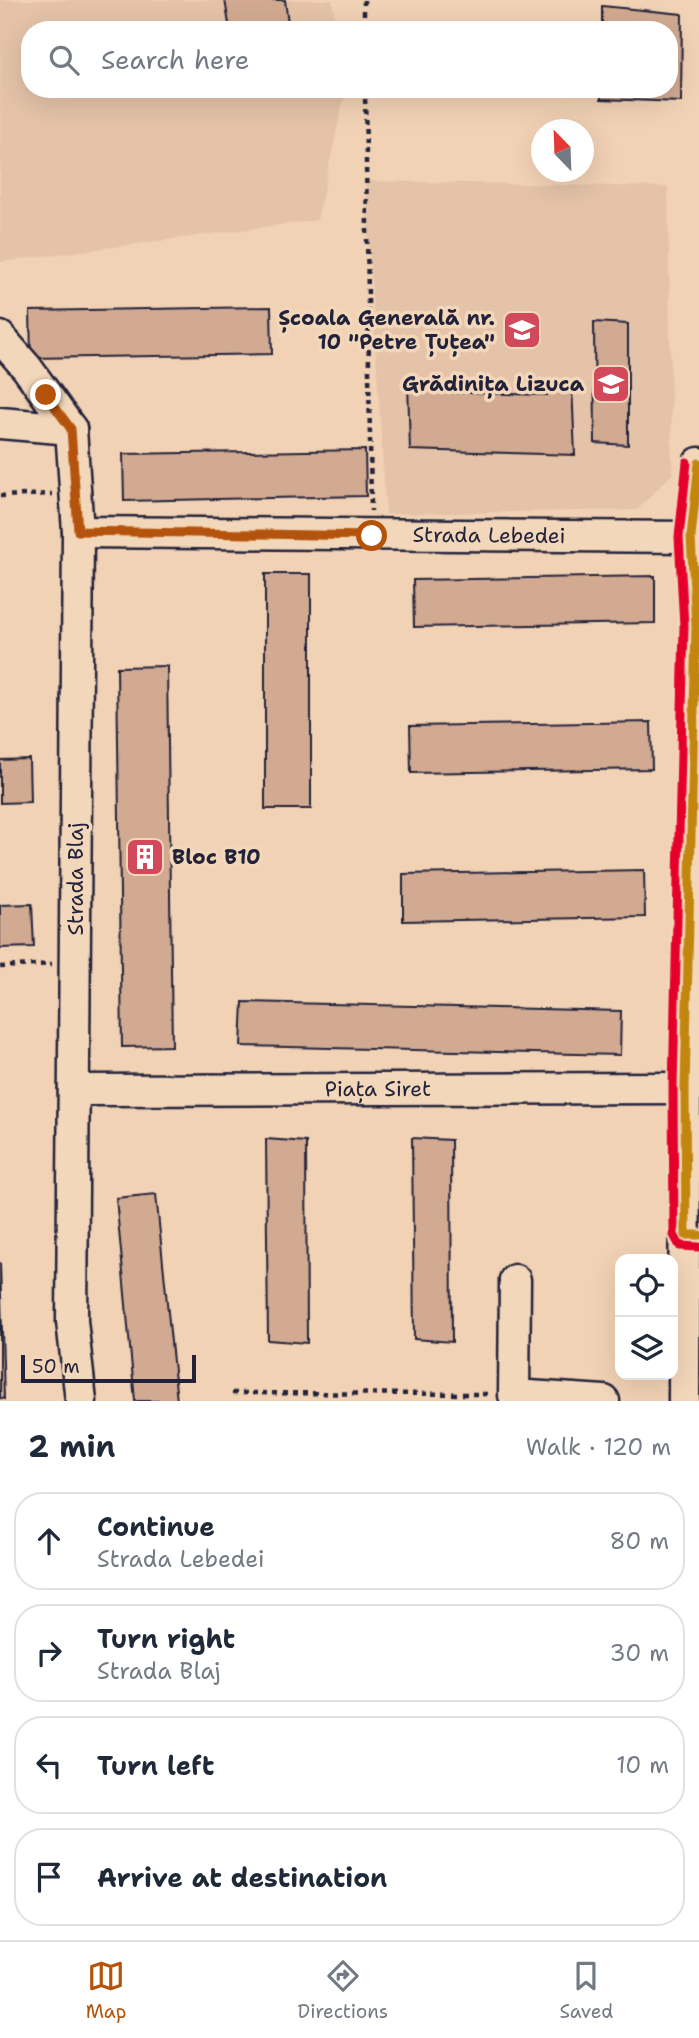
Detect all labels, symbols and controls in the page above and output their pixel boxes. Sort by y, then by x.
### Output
search box [21,21,678,98]
icon: search [45,41,83,79]
text: Search here [101,42,250,77]
north arrow [531,119,594,182]
place label: Școala Generală nr. 10 "Petre Țuțea" [278,304,495,357]
school or university icon: Școala Generală nr. 10 "Petre Țuțea" [501,309,543,351]
school or university icon: Grădinița Lizuca [590,363,632,405]
place label: Grădinița Lizuca [402,370,585,399]
route end [30,379,61,410]
route start [356,520,387,551]
street label: Strada Lebedei [412,521,566,550]
street label: Strada Blaj [62,823,90,935]
building icon: Bloc B10 [124,836,166,878]
place label: Bloc B10 [172,843,261,871]
street label: Piața Siret [325,1075,431,1103]
map controls [615,1254,678,1380]
button: locate [615,1254,678,1317]
button: layers [615,1317,678,1380]
scale bar [21,1352,196,1384]
text: 50 m [32,1354,80,1379]
text: 2 min [28,1426,115,1467]
text: Walk · 120 m [526,1432,671,1462]
text: Continue [97,1509,215,1544]
icon: ahead [30,1522,68,1560]
text: 80 m [610,1526,669,1556]
text: Strada Lebedei [97,1544,264,1574]
text: Turn right [97,1621,235,1656]
icon: right [30,1634,68,1672]
text: 30 m [610,1638,669,1668]
text: Strada Blaj [97,1656,221,1686]
icon: left [30,1746,68,1784]
text: Turn left [97,1748,214,1783]
text: 10 m [616,1750,669,1780]
icon: arrive [30,1858,68,1896]
text: Arrive at destination [97,1860,387,1895]
tab: Map [86,1957,126,2024]
tab: Directions [298,1957,388,2024]
tab: Saved [559,1957,613,2024]

